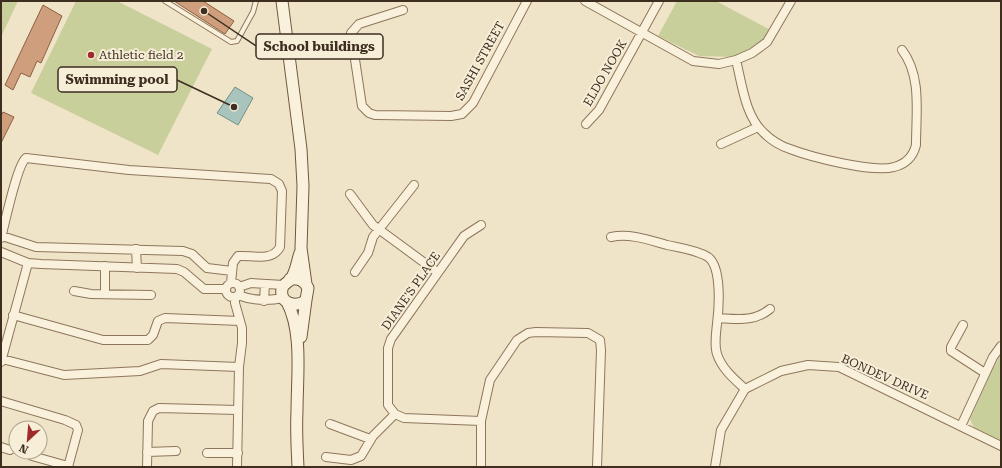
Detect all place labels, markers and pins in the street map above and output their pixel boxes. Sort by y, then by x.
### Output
callout: School buildings [256,34,383,59]
place label: Athletic field 2 [99,48,184,62]
marker: Athletic field 2 [86,50,96,60]
callout: Swimming pool [58,67,177,92]

